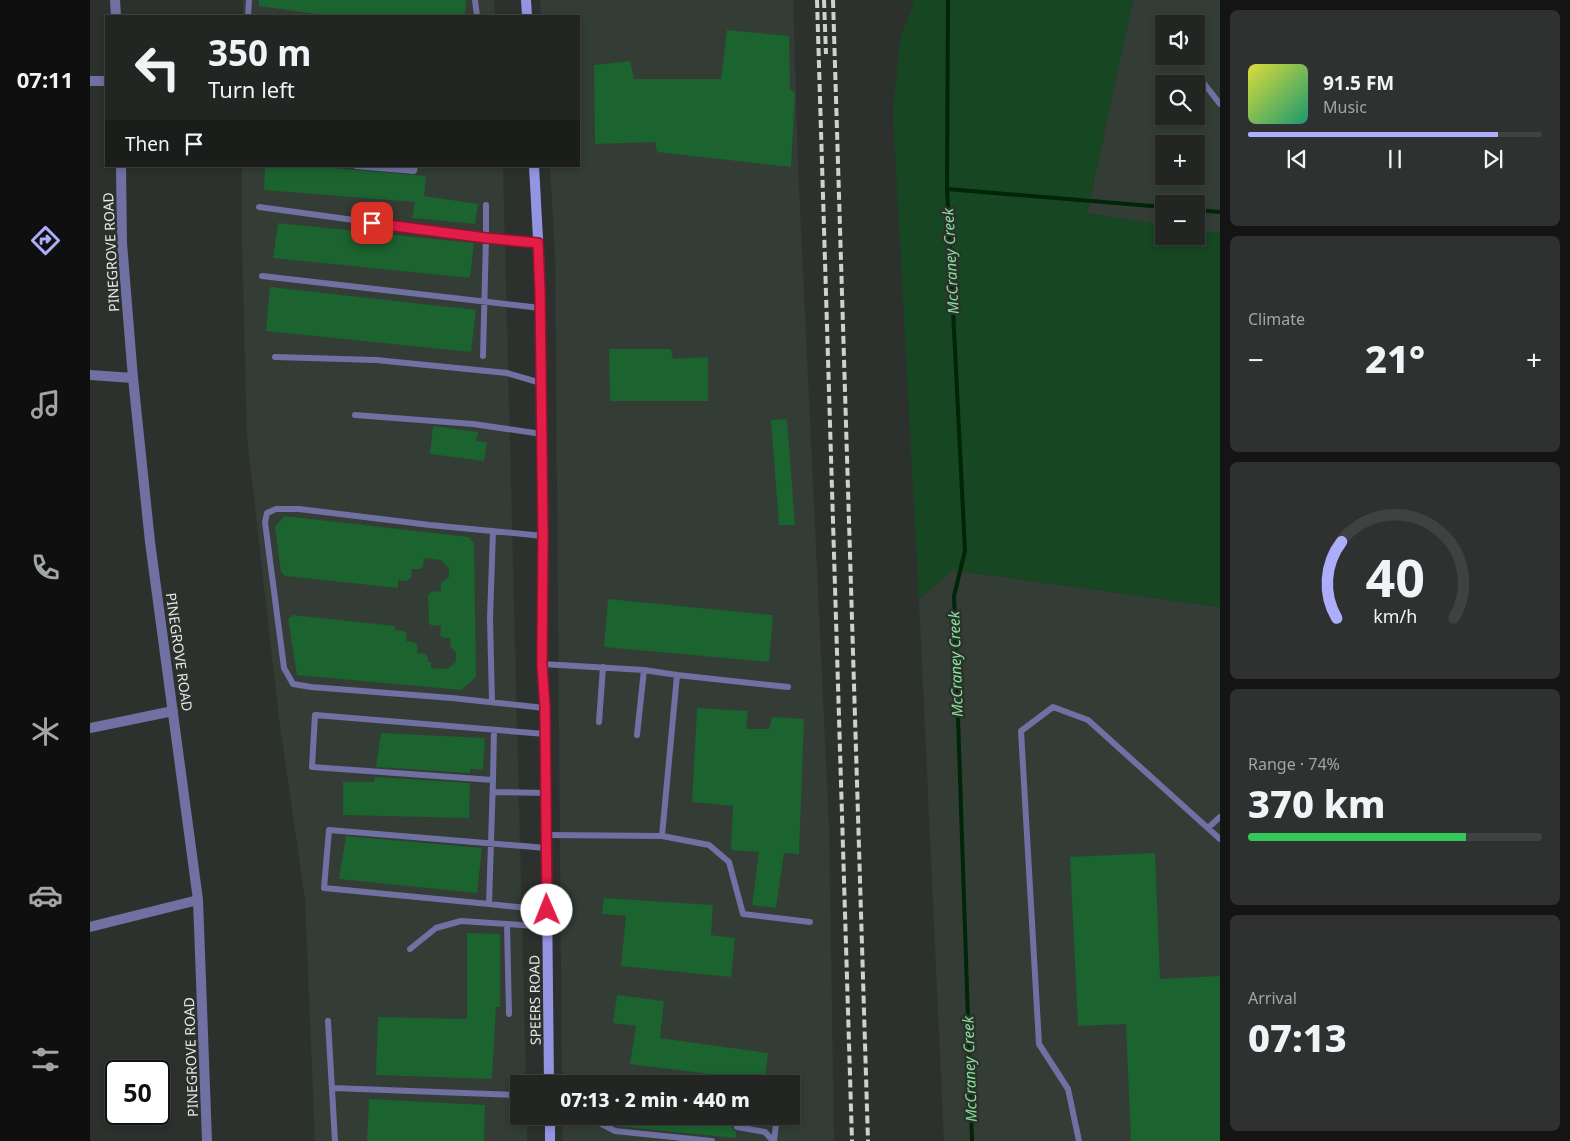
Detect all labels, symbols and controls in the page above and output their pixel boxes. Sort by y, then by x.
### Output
map controls [1155,15,1205,245]
button: sound [1155,15,1205,65]
text: 350 m [208,29,311,76]
icon: left [125,35,190,100]
text: 07:11 [17,64,73,94]
text: 91.5 FM [1323,70,1394,96]
text: Turn left [208,74,295,104]
button: search [1155,75,1205,125]
text: Music [1323,96,1367,118]
icon: arrive [180,130,208,158]
text: Then [125,131,170,157]
button: + [1155,135,1205,185]
icon: previous [1283,145,1311,173]
icon: pause [1381,145,1409,173]
icon: next [1479,145,1507,173]
street label: PINEGROVE ROAD [98,192,123,312]
button: − [1155,195,1205,245]
pin [351,202,393,244]
water label: McCraney Creek [937,207,963,315]
icon: arrive [358,209,386,237]
icon: directions [28,223,63,258]
text: Climate [1248,308,1305,330]
text: 21° [1365,332,1425,384]
text: − [1248,340,1264,378]
text: + [1526,340,1542,378]
icon: music [28,387,63,422]
text: 40 [1365,541,1425,612]
icon: phone [28,550,63,585]
street label: PINEGROVE ROAD [162,591,197,713]
text: km/h [1373,604,1417,628]
water label: McCraney Creek [943,610,967,717]
icon: climate [28,714,63,749]
text: Range · 74% [1248,753,1340,775]
text: 370 km [1248,777,1386,829]
icon: car [28,878,63,913]
position arrow [520,883,572,935]
street label: SPEERS ROAD [524,955,545,1045]
text: Arrival [1248,987,1297,1009]
street label: PINEGROVE ROAD [179,997,202,1117]
text: 07:13 [1248,1011,1347,1063]
water label: McCraney Creek [957,1015,981,1122]
icon: filters [28,1042,63,1077]
speed limit sign: 50 [105,1060,170,1125]
text: 07:13 · 2 min · 440 m [560,1087,750,1113]

